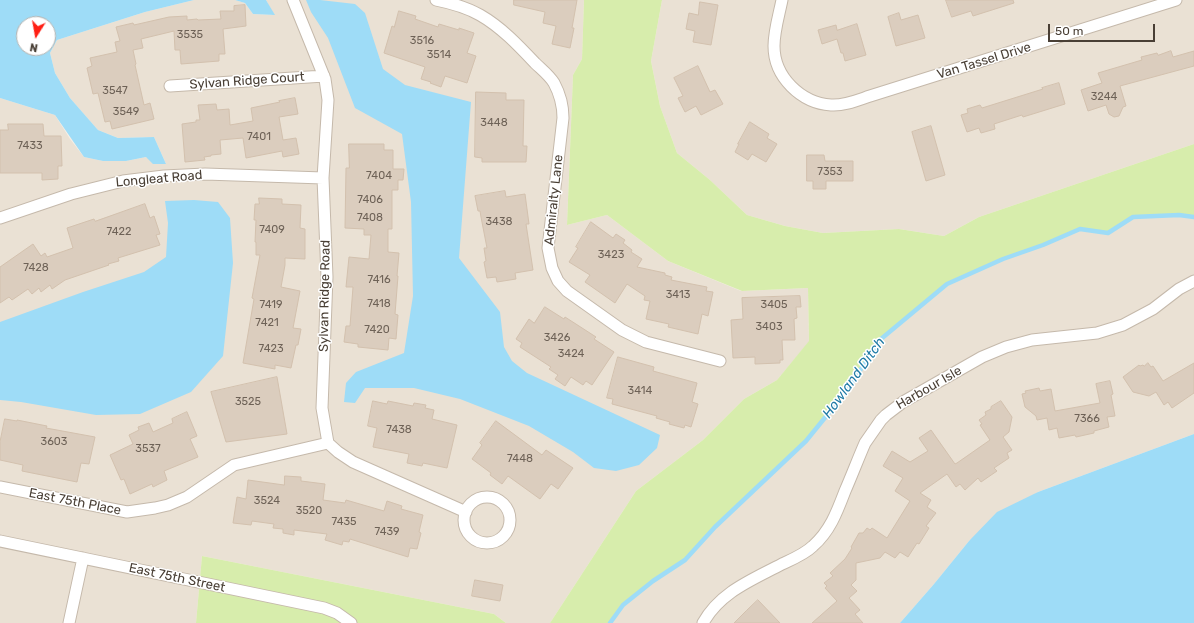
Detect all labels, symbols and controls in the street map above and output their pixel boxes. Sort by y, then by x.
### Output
north arrow [16,16,56,56]
scale bar [1050,16,1157,42]
text: 50 m [1055,24,1083,38]
house number: 3535 [177,28,203,42]
house number: 3516 [410,34,434,48]
street label: Van Tassel Drive [935,39,1033,83]
text: N [29,40,39,54]
house number: 3514 [427,48,451,62]
street label: Sylvan Ridge Court [189,69,305,93]
house number: 3547 [102,84,128,98]
house number: 3244 [1091,90,1117,104]
house number: 3549 [113,105,139,119]
house number: 3448 [480,116,508,130]
house number: 7401 [247,130,271,144]
house number: 7433 [17,139,43,153]
street label: Admiralty Lane [541,154,567,246]
house number: 7353 [817,165,843,179]
street label: Longleat Road [115,167,203,191]
house number: 7404 [366,169,392,183]
house number: 7406 [357,193,383,207]
house number: 7408 [357,211,383,225]
house number: 3438 [485,215,513,229]
house number: 7409 [259,223,285,237]
house number: 7422 [106,225,132,239]
street label: Sylvan Ridge Road [316,240,334,352]
house number: 3423 [598,248,624,262]
house number: 7428 [23,261,49,275]
house number: 7416 [367,273,391,287]
house number: 3413 [666,288,690,302]
house number: 7418 [367,297,391,311]
house number: 7419 [259,298,283,312]
house number: 3405 [761,298,787,312]
house number: 7421 [255,316,279,330]
house number: 3403 [755,320,783,334]
house number: 7420 [364,323,390,337]
house number: 3426 [544,331,570,345]
water label: Howland Ditch [819,334,889,422]
house number: 7423 [258,342,284,356]
house number: 3424 [558,347,584,361]
street label: Harbour Isle [893,363,965,413]
house number: 3414 [628,384,652,398]
house number: 3525 [235,395,261,409]
house number: 7366 [1074,412,1100,426]
house number: 7438 [386,423,412,437]
house number: 3603 [41,435,67,449]
house number: 3537 [135,442,161,456]
house number: 7448 [507,452,533,466]
street label: East 75th Place [28,485,122,519]
house number: 3524 [254,494,280,508]
house number: 3520 [296,504,322,518]
house number: 7435 [331,515,357,529]
house number: 7439 [374,525,400,539]
street label: East 75th Street [127,560,227,596]

